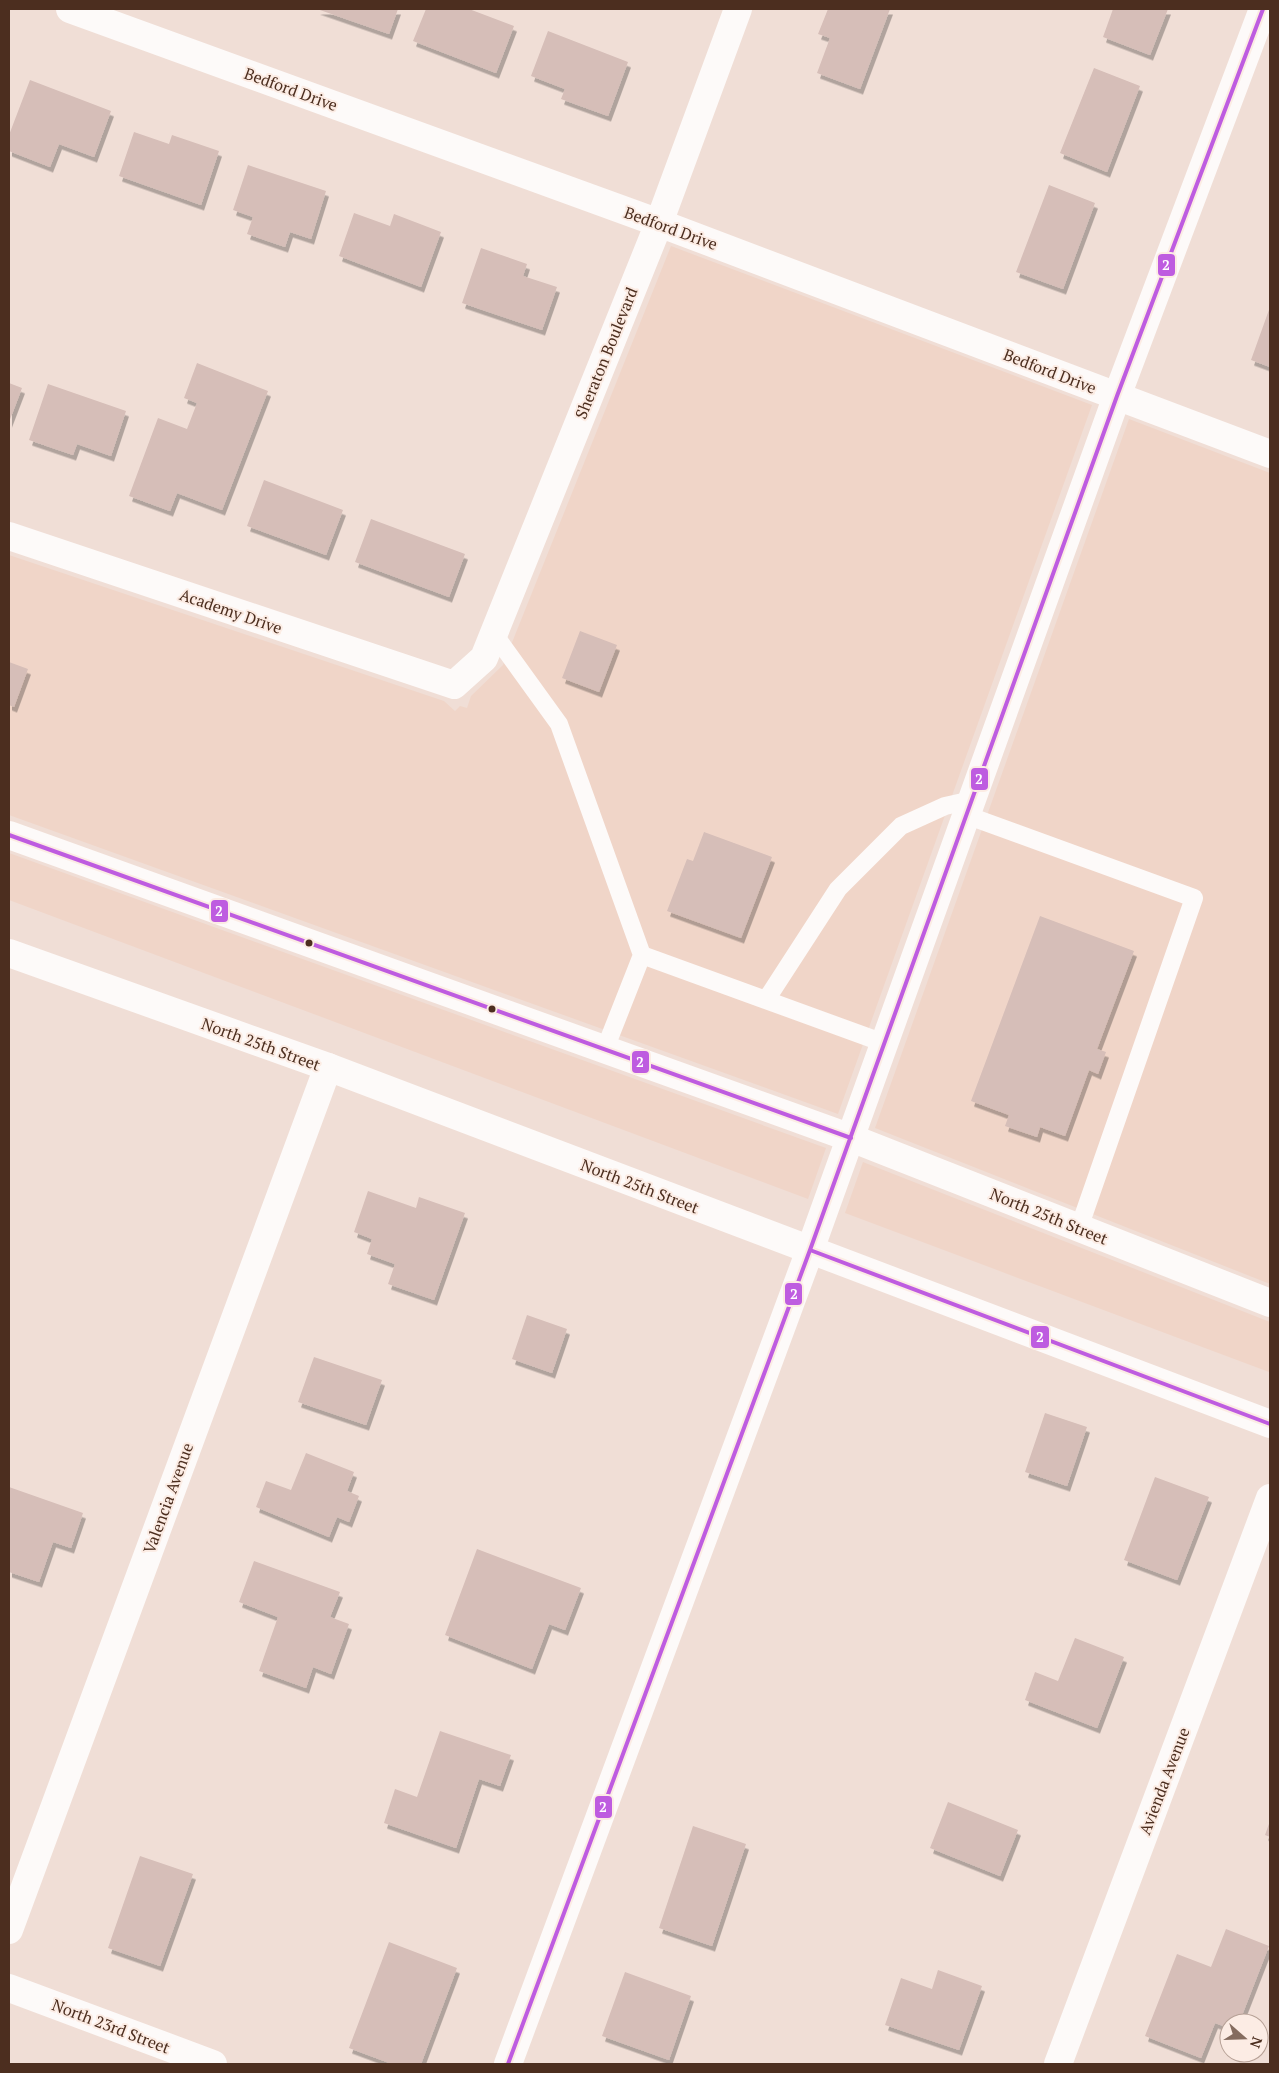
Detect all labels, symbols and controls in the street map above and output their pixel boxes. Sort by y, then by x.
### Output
street label: Bedford Drive [241,62,341,116]
street label: Bedford Drive [621,201,721,255]
line badge: 2 [1157,253,1176,277]
text: 2 [1162,255,1170,274]
street label: Sheraton Boulevard [570,284,642,422]
street label: Bedford Drive [1000,343,1100,399]
street label: Academy Drive [177,583,285,639]
line badge: 2 [970,767,989,791]
text: 2 [975,769,983,788]
line badge: 2 [210,899,229,923]
text: 2 [215,901,223,920]
unlabelled marker [304,938,314,948]
unlabelled marker [487,1004,497,1014]
street label: North 25th Street [199,1012,323,1076]
line badge: 2 [631,1050,650,1074]
text: 2 [636,1052,644,1071]
street label: North 25th Street [578,1153,702,1219]
street label: North 25th Street [987,1182,1111,1250]
line badge: 2 [784,1282,803,1306]
text: 2 [790,1284,798,1303]
line badge: 2 [1030,1325,1050,1349]
text: 2 [1036,1327,1044,1346]
street label: Valencia Avenue [138,1440,198,1556]
street label: Avienda Avenue [1133,1724,1195,1838]
line badge: 2 [594,1795,613,1819]
text: 2 [599,1797,607,1816]
street label: North 23rd Street [49,1993,173,2059]
north arrow [1219,2013,1269,2063]
text: N [1246,2034,1267,2051]

